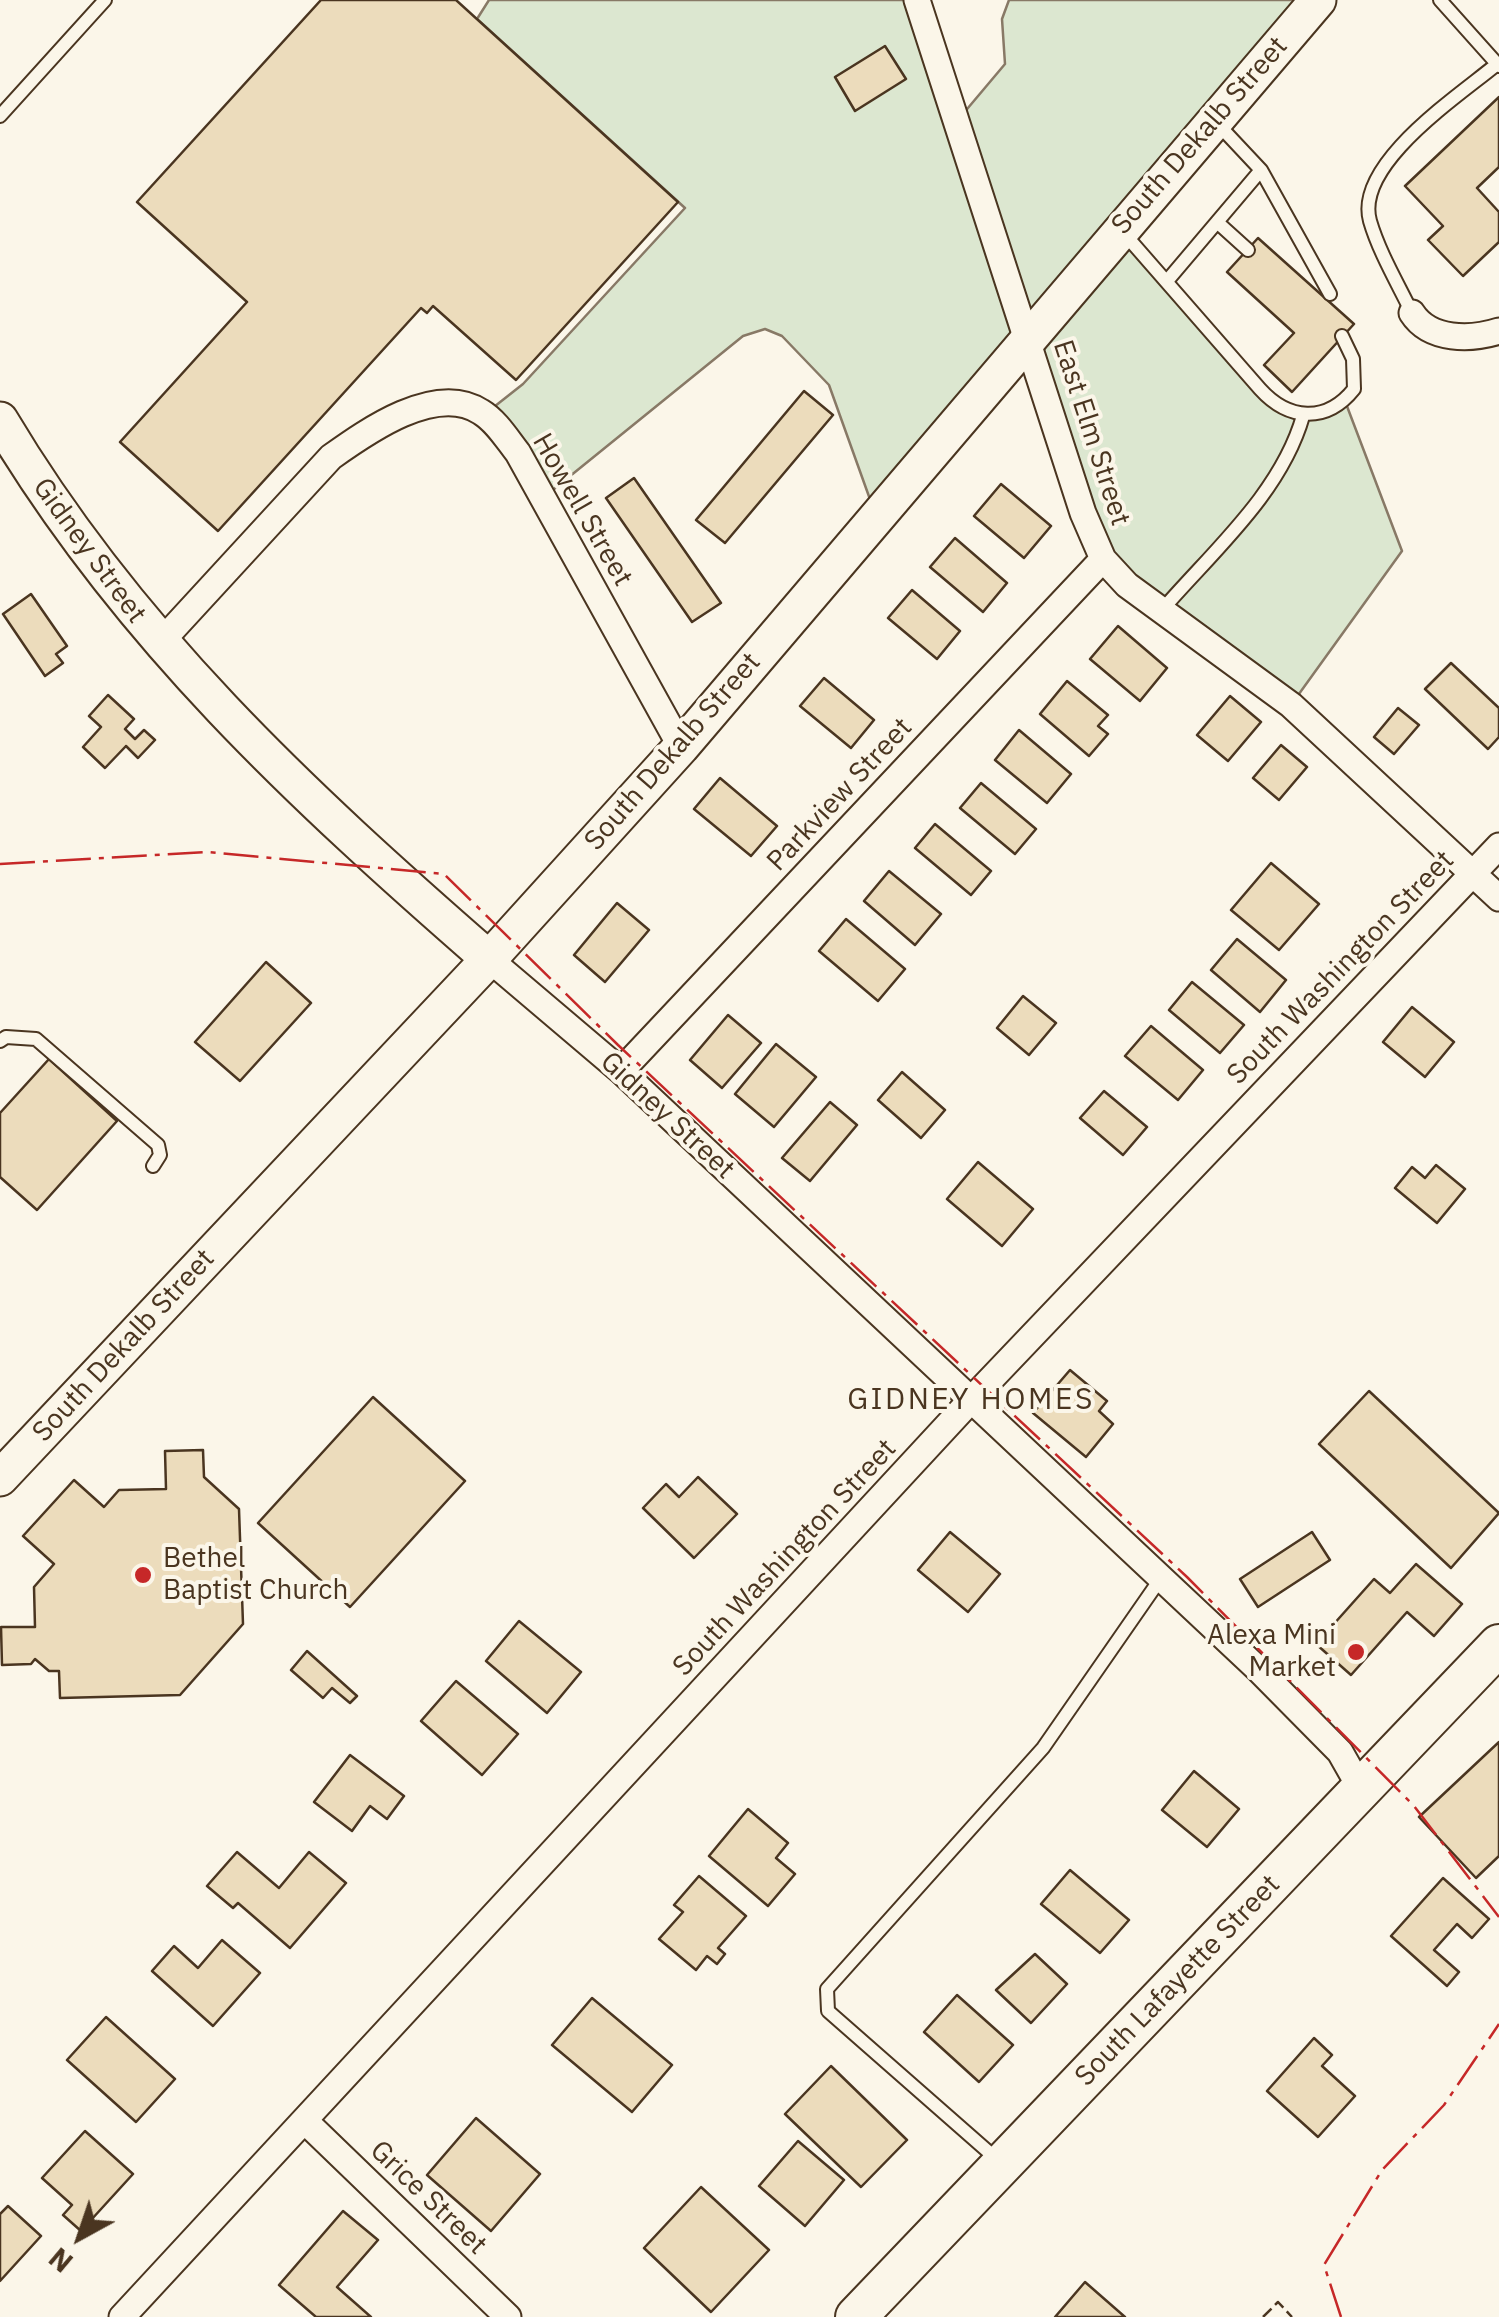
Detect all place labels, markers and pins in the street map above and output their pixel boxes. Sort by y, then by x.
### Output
place label: Bethel Baptist Church [163,1542,348,1608]
marker: Bethel Baptist Church [132,1564,154,1586]
place label: Alexa Mini Market [1207,1619,1336,1685]
marker: Alexa Mini Market [1345,1641,1367,1663]

